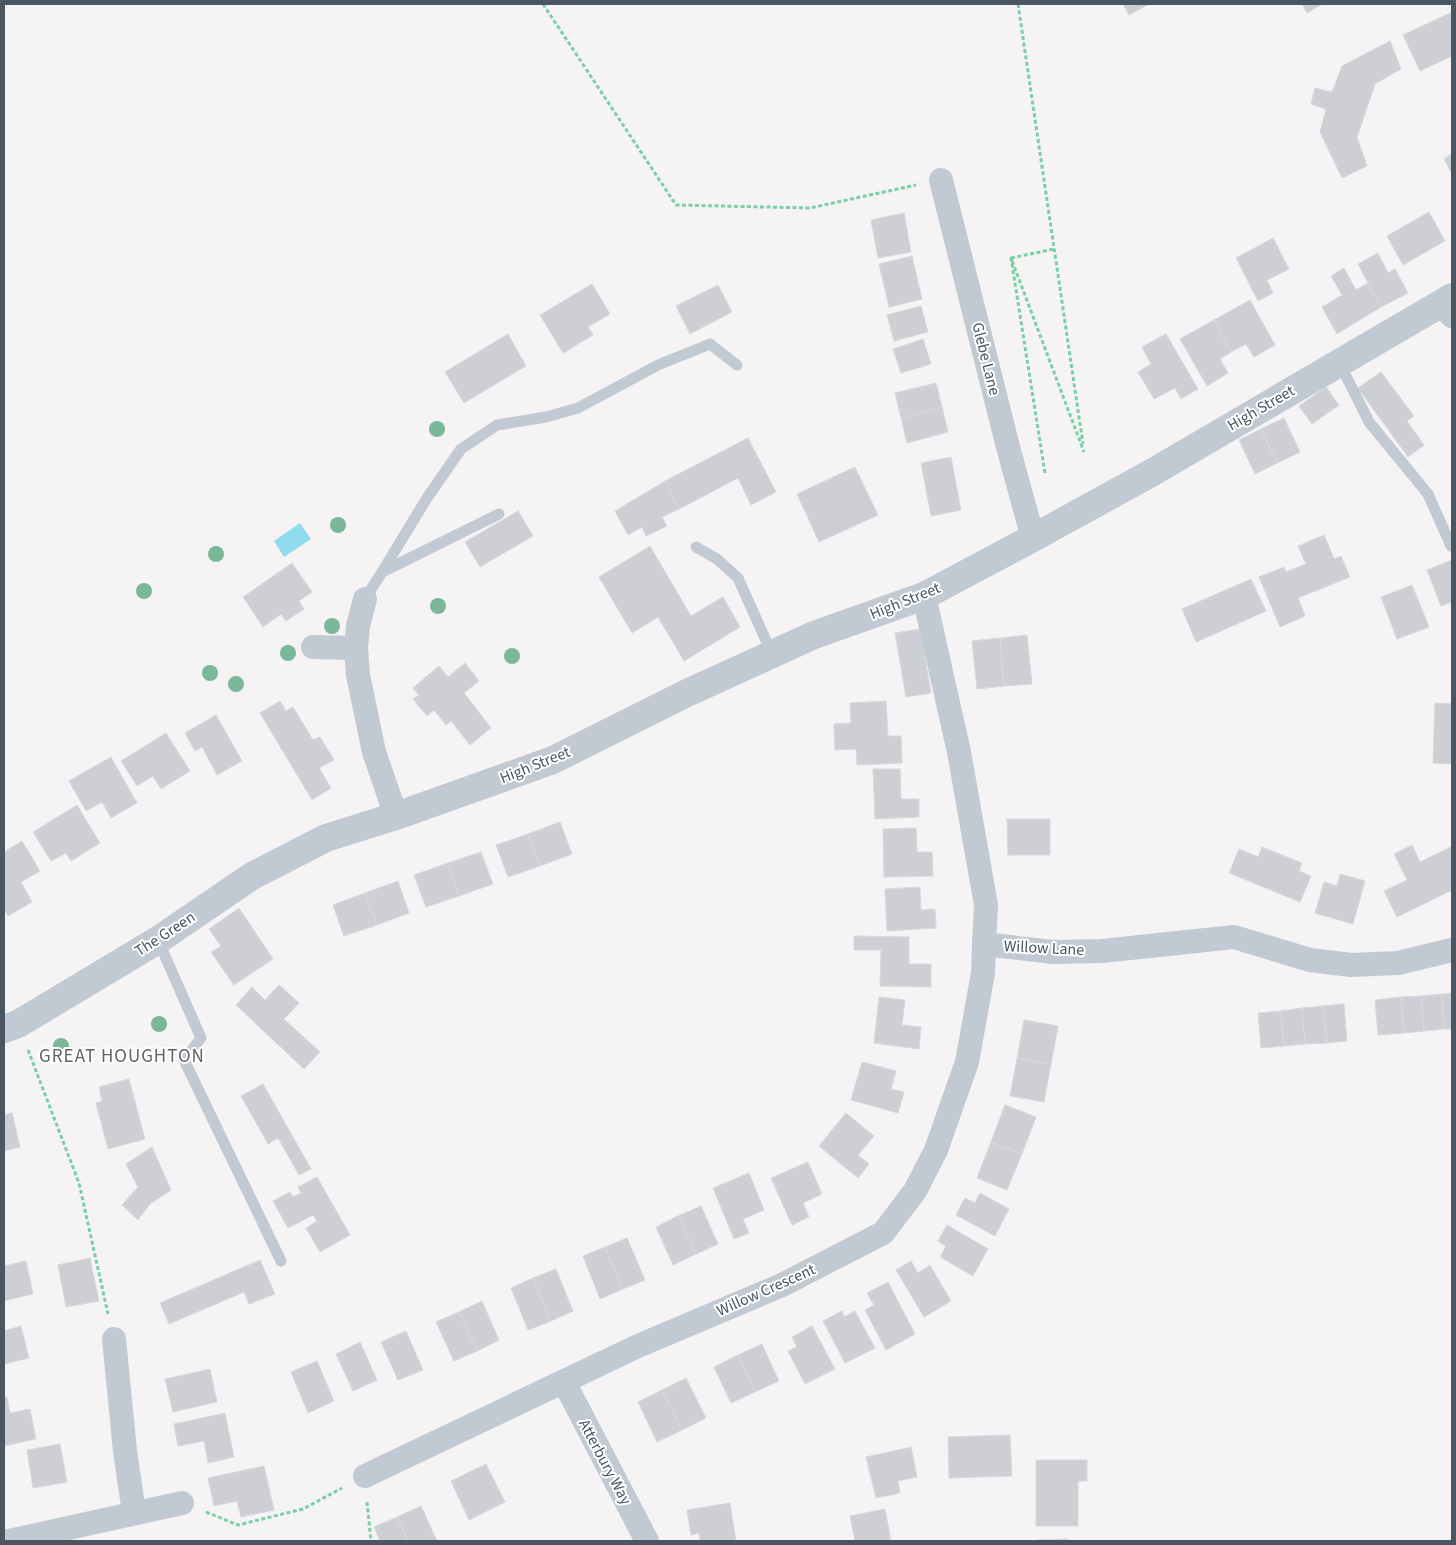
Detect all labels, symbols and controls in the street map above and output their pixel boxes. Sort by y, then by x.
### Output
street label: Glebe Lane [966,320,1006,398]
street label: High Street [1223,380,1299,436]
street label: High Street [866,577,944,625]
street label: High Street [496,741,574,789]
street label: The Green [130,906,200,962]
street label: Willow Lane [1003,935,1085,961]
district label: GREAT HOUGHTON [39,1043,205,1070]
street label: Willow Crescent [713,1258,820,1322]
street label: Atterbury Way [573,1415,637,1509]

